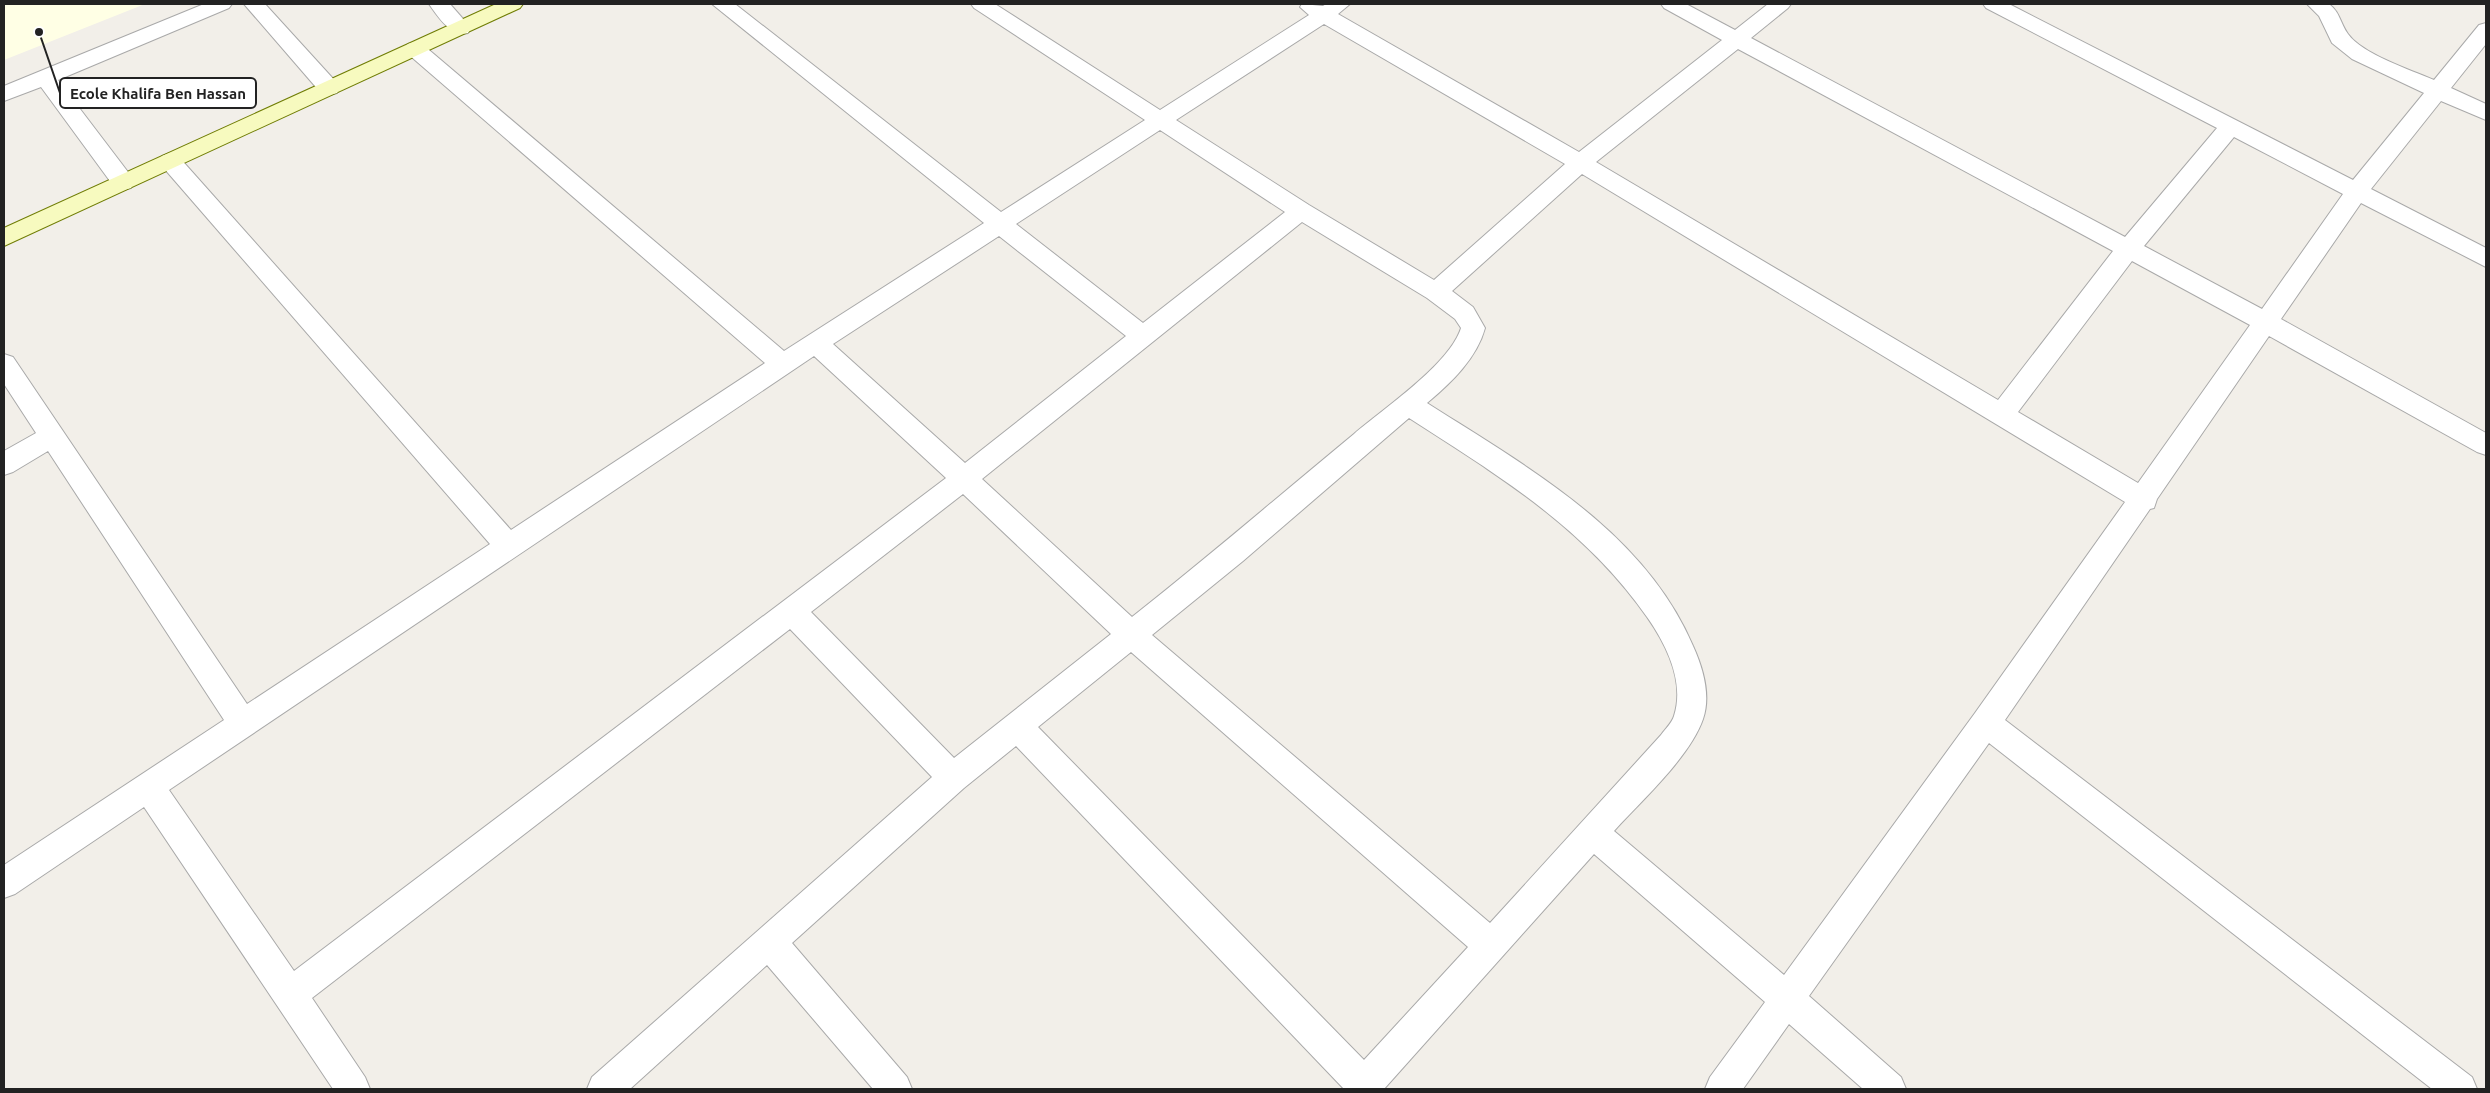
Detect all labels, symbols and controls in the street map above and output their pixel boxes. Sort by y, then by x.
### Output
callout: Ecole Khalifa Ben Hassan [60,78,256,108]
text: Ecole Khalifa Ben Hassan [70,85,246,102]

